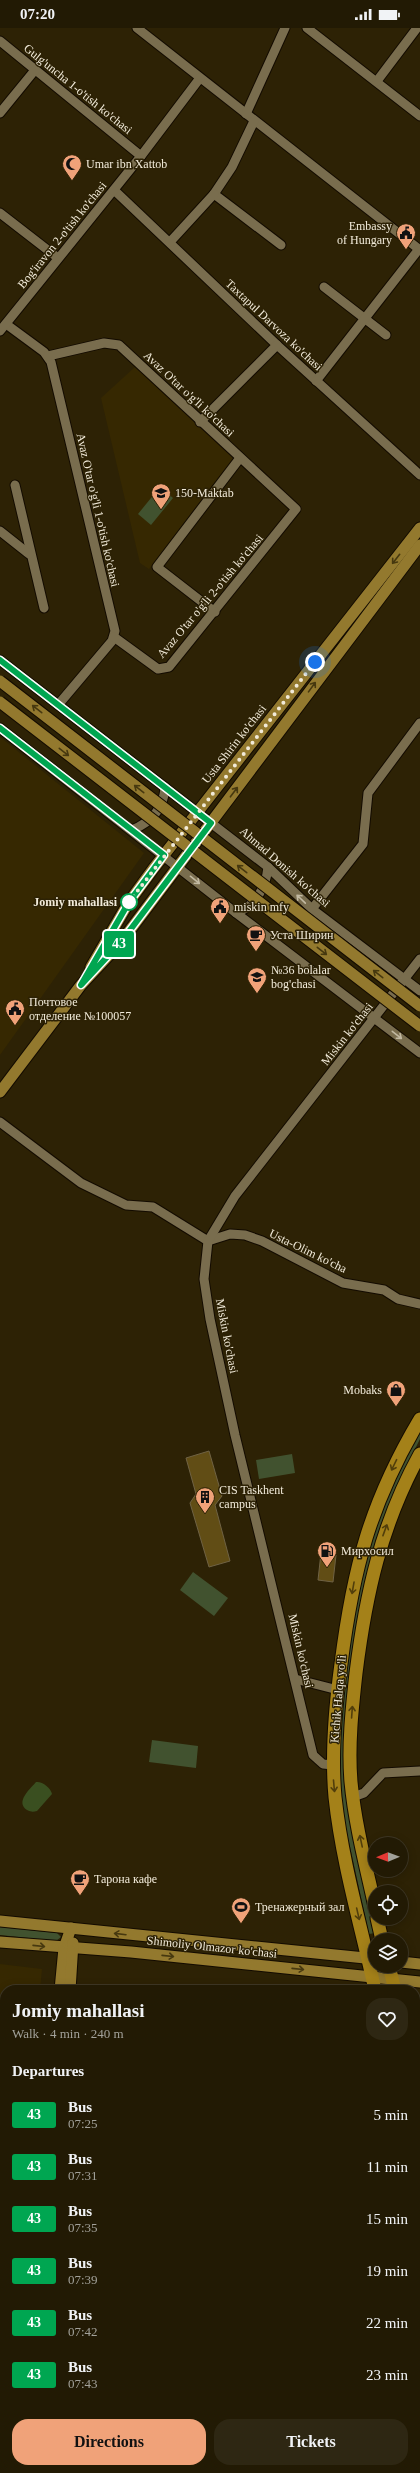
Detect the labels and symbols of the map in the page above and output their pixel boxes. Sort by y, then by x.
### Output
street label: Gulg'uncha 1-o'tish ko'chasi [21,41,135,137]
mosque icon: Umar ibn Xattob [61,153,83,181]
place label: Umar ibn Xattob [86,157,167,171]
street label: Bog'iravon 2-o'tish ko'chasi [15,178,110,291]
place label: Embassy of Hungary [337,219,392,247]
public building icon: Embassy of Hungary [395,222,417,250]
street label: Taxtapul Darvoza ko'chasi [223,276,326,374]
street label: Avaz O'tar o'g'li ko'chasi [141,348,238,440]
street label: Avaz O'tar o'g'li 1-o'tish ko'chasi [73,432,123,589]
school or university icon: 150-Maktab [150,482,172,510]
place label: 150-Maktab [175,486,234,500]
street label: Avaz O'tar o'g'li 2-o'tish ko'chasi [154,531,266,661]
one-way arrow [392,553,400,564]
your location [305,652,325,672]
one-way arrow [308,682,316,693]
street label: Usta Shirin ko'chasi [199,701,270,786]
one-way arrow [31,705,42,714]
one-way arrow [59,747,70,756]
one-way arrow [134,785,145,793]
one-way arrow [230,786,239,797]
street label: Ahmad Donish ko'chasi [237,824,333,910]
one-way arrow [237,864,248,873]
one-way arrow [189,875,200,884]
marker: Jomiy mahallasi [120,893,138,911]
one-way arrow [296,894,306,903]
place label: Jomiy mahallasi [33,895,118,909]
public building icon: miskin mfy [209,896,231,924]
place label: miskin mfy [234,900,289,914]
cafe icon: Уста Ширин [245,924,267,952]
place label: Уста Ширин [270,928,334,942]
line badge: 43 [101,931,137,957]
one-way arrow [317,946,328,955]
place label: №36 bolalar bog'chasi [271,963,331,991]
school or university icon: №36 bolalar bog'chasi [246,966,268,994]
one-way arrow [373,970,384,978]
place label: Почтовое отделение №100057 [29,995,131,1023]
public building icon: Почтовое отделение №100057 [4,998,26,1026]
street label: Miskin ko'chasi [318,999,376,1068]
one-way arrow [392,1031,403,1040]
street label: Usta-Olim ko'cha [267,1226,350,1276]
street label: Miskin ko'chasi [213,1297,241,1375]
shop icon: Mobaks [385,1379,407,1407]
place label: Mobaks [343,1383,382,1397]
one-way arrow [390,1459,397,1471]
place label: CIS Taskhent campus [219,1483,284,1511]
building icon: CIS Taskhent campus [194,1486,216,1514]
one-way arrow [382,1524,390,1536]
fuel station icon: Мирхосил [316,1540,338,1568]
place label: Мирхосил [341,1544,394,1558]
one-way arrow [348,1581,356,1594]
street label: Miskin ko'chasi [286,1612,316,1690]
street label: Kichik Halqa yo'li [327,1654,349,1744]
one-way arrow [349,1706,356,1719]
one-way arrow [331,1779,338,1792]
one-way arrow [356,1835,364,1848]
north arrow [368,1837,408,1877]
cafe icon: Тарона кафе [69,1868,91,1896]
place label: Тарона кафе [94,1872,157,1886]
sports icon: Тренажерный зал [230,1896,252,1924]
place label: Тренажерный зал [255,1900,344,1914]
one-way arrow [355,1907,363,1920]
one-way arrow [114,1930,127,1937]
street label: Shimoliy Olmazor ko'chasi [146,1933,278,1961]
one-way arrow [32,1942,45,1949]
one-way arrow [161,1952,174,1960]
one-way arrow [291,1966,304,1973]

